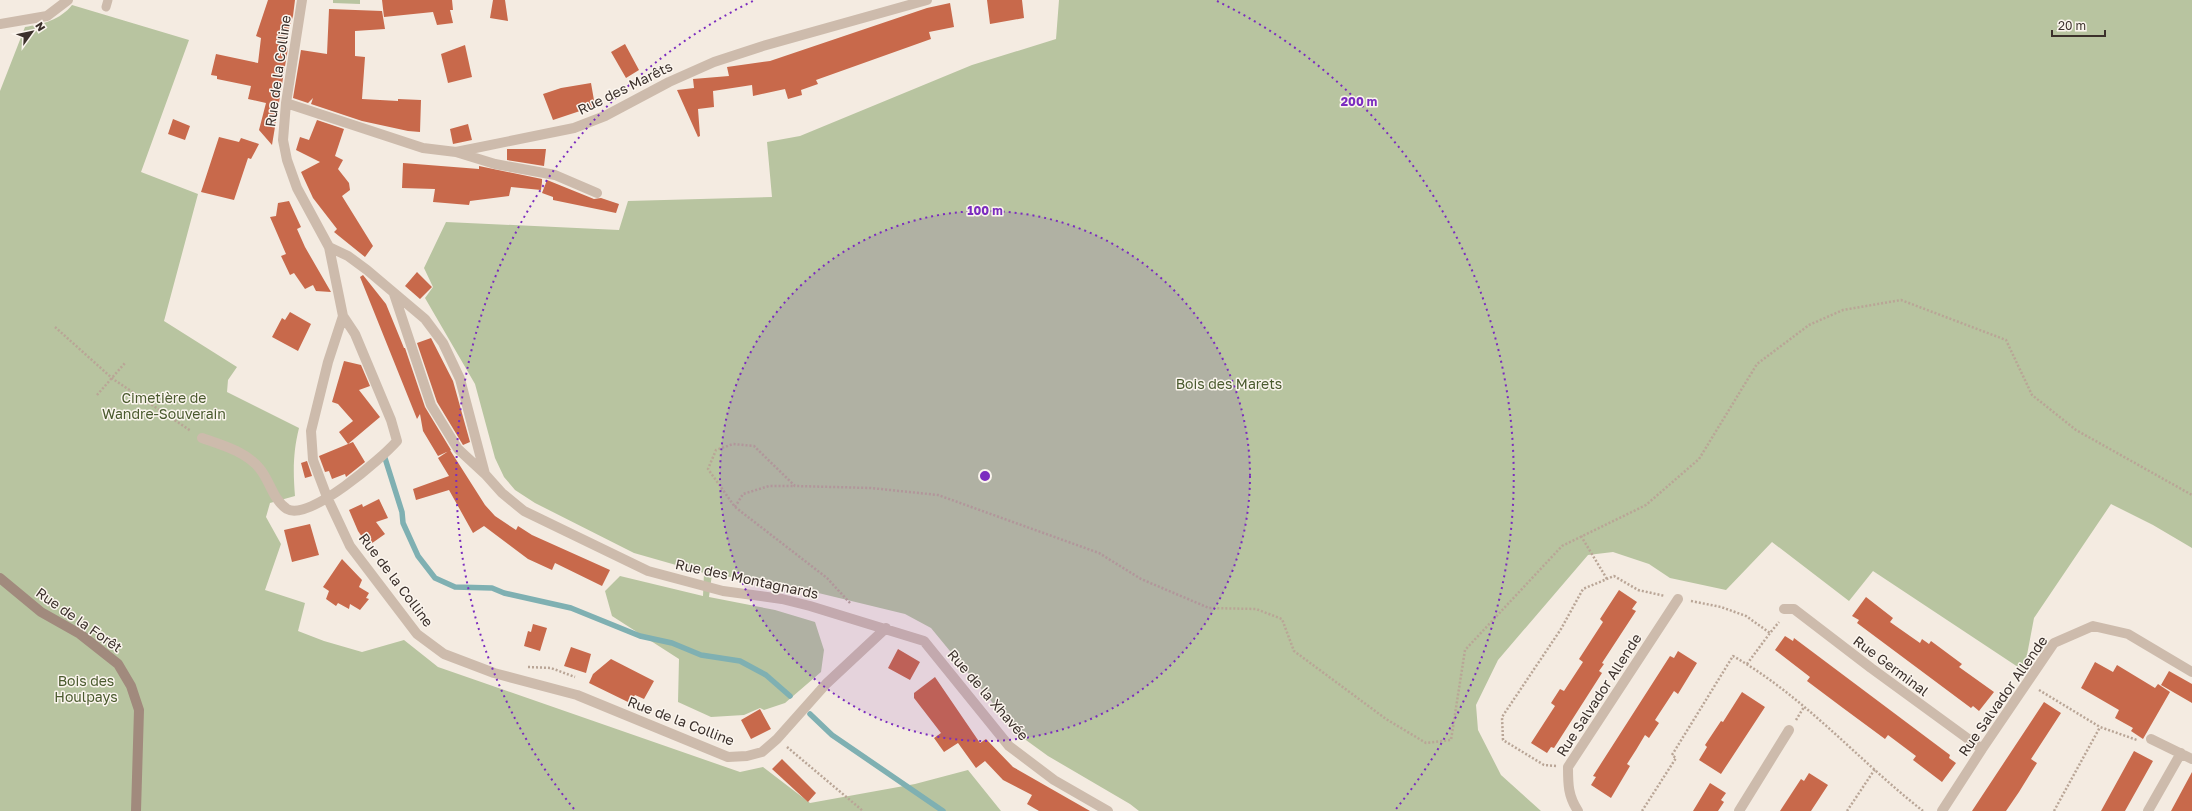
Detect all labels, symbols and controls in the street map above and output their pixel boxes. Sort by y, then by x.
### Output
north arrow [12,12,52,52]
scale bar [2052,12,2105,38]
street label: Rue de la Colline [261,14,294,128]
text: 20 m [2058,18,2086,33]
text: N [33,19,49,33]
street label: Rue des Marêts [575,57,675,118]
text: 200 m [1341,94,1377,109]
text: 100 m [967,203,1003,218]
park label: Bois des Marets [1176,375,1282,392]
park label: Cimetière de Wandre-Souverain [102,389,226,422]
centre of rings [978,469,992,483]
street label: Rue de la Colline [356,530,437,630]
street label: Rue des Montagnards [674,555,820,602]
street label: Rue de la Forêt [33,584,126,656]
street label: Rue Salvador Allende [1552,630,1645,759]
street label: Rue Germinal [1850,632,1932,699]
street label: Rue Salvador Allende [1955,632,2051,759]
street label: Rue de la Xhavée [944,646,1032,744]
park label: Bois des Houlpays [54,672,118,705]
street label: Rue de la Colline [625,692,737,749]

